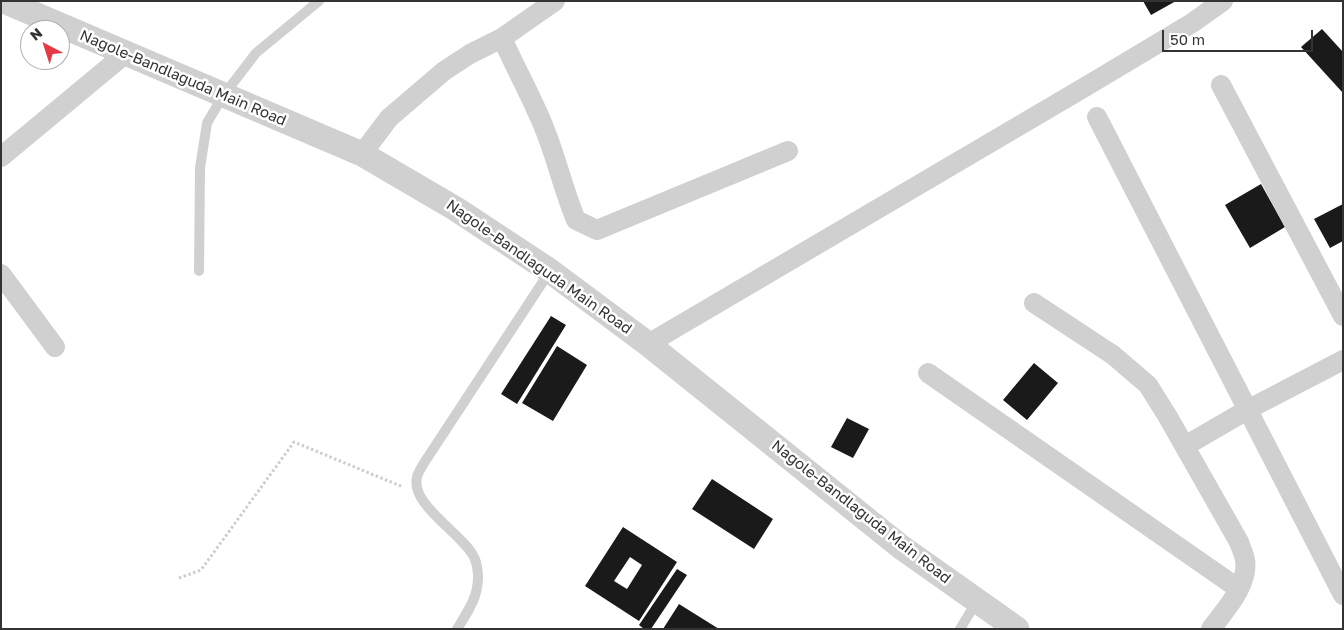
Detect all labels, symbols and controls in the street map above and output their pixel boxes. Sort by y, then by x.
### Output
north arrow [20,20,70,70]
scale bar [1164,20,1315,52]
text: N [26,24,45,44]
street label: Nagole-Bandlaguda Main Road [77,26,289,130]
text: 50 m [1170,30,1205,48]
street label: Nagole-Bandlaguda Main Road [443,196,635,338]
street label: Nagole-Bandlaguda Main Road [768,436,954,588]

